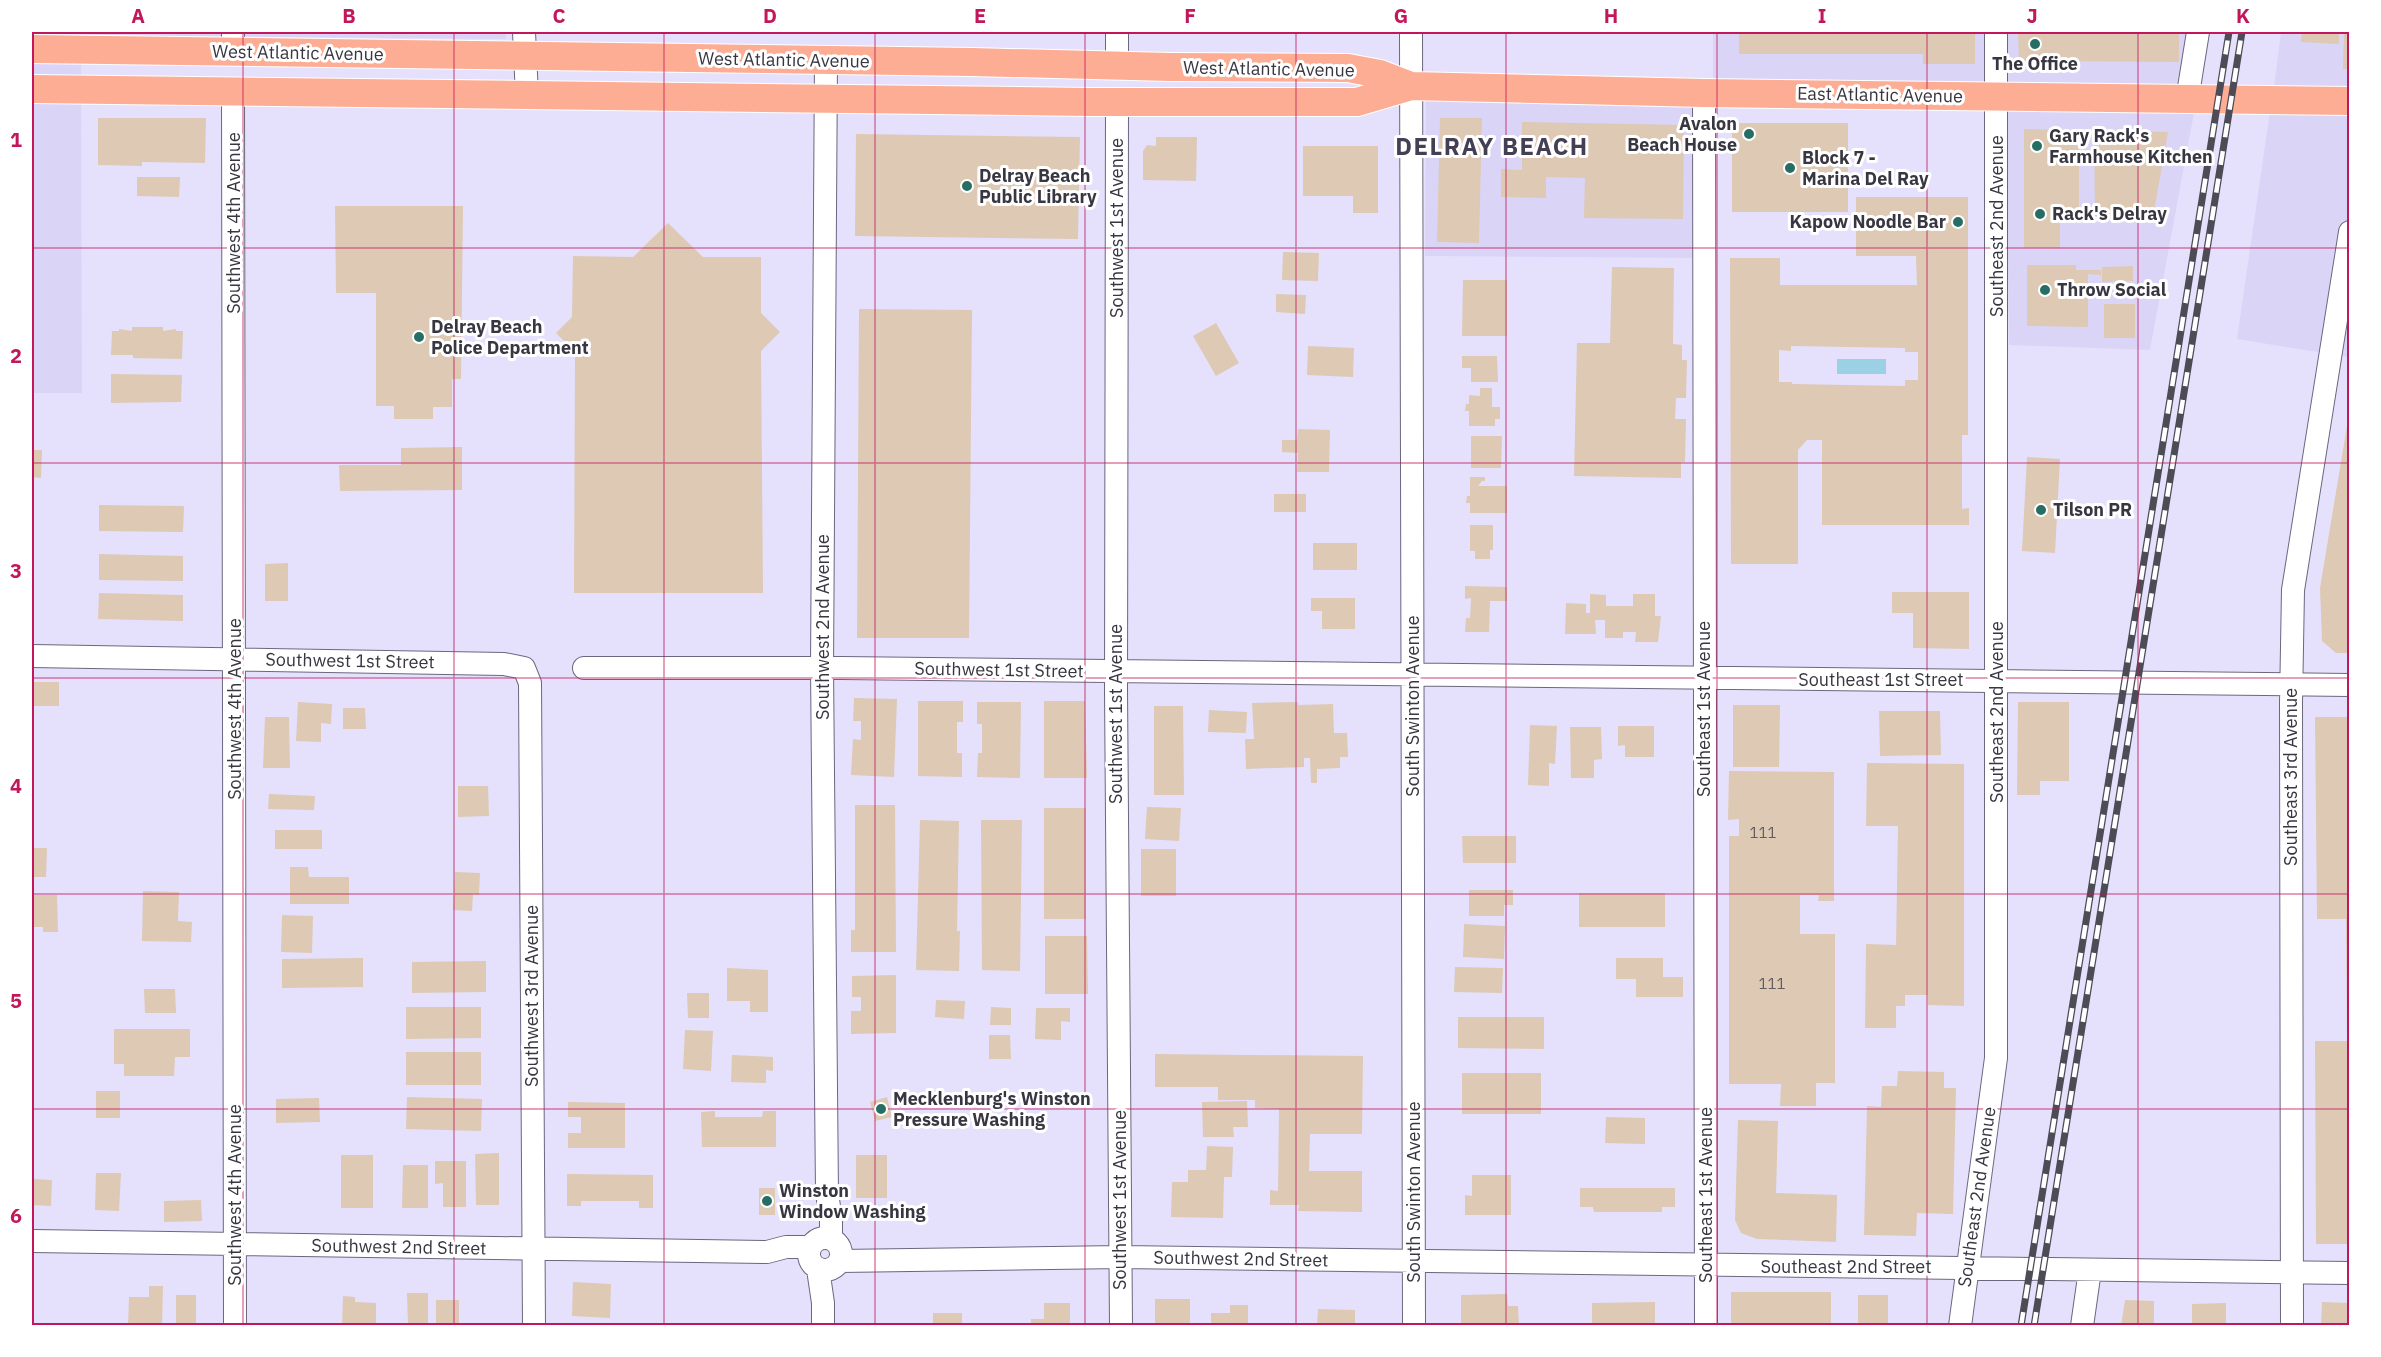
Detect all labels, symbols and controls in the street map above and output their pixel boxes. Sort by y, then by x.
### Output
text: A [131,2,145,29]
text: B [342,2,356,29]
text: C [552,2,566,29]
text: D [763,2,777,29]
text: E [974,2,986,29]
text: F [1184,2,1196,29]
text: G [1394,2,1408,29]
text: H [1604,2,1618,29]
text: I [1818,2,1826,29]
text: J [2026,2,2038,29]
text: K [2236,2,2250,29]
marker: The Office [2028,37,2042,51]
street label: West Atlantic Avenue [212,40,384,65]
street label: West Atlantic Avenue [698,47,870,72]
place label: The Office [1992,52,2078,75]
street label: West Atlantic Avenue [1183,56,1355,81]
street label: East Atlantic Avenue [1797,82,1963,107]
place label: Avalon Beach House [1627,112,1737,156]
place label: Gary Rack's Farmhouse Kitchen [2049,124,2213,168]
text: 1 [10,126,22,153]
marker: Avalon Beach House [1742,127,1756,141]
district label: DELRAY BEACH [1395,130,1589,162]
street label: Southwest 4th Avenue [222,132,245,314]
street label: Southeast 2nd Avenue [1985,135,2008,317]
street label: Southwest 1st Avenue [1105,138,1128,318]
marker: Gary Rack's Farmhouse Kitchen [2030,139,2044,153]
place label: Block 7 - Marina Del Ray [1802,146,1929,190]
marker: Block 7 - Marina Del Ray [1783,161,1797,175]
place label: Delray Beach Public Library [979,164,1097,208]
marker: Delray Beach Public Library [960,179,974,193]
place label: Rack's Delray [2052,202,2167,225]
marker: Rack's Delray [2033,207,2047,221]
place label: Kapow Noodle Bar [1789,210,1946,233]
marker: Kapow Noodle Bar [1951,215,1965,229]
place label: Throw Social [2057,278,2167,301]
marker: Throw Social [2038,283,2052,297]
place label: Delray Beach Police Department [431,315,589,359]
marker: Delray Beach Police Department [412,330,426,344]
text: 2 [10,342,22,369]
place label: Tilson PR [2053,498,2132,521]
marker: Tilson PR [2034,503,2048,517]
street label: Southwest 2nd Avenue [811,534,834,720]
text: 3 [10,557,22,584]
street label: South Swinton Avenue [1401,615,1424,797]
street label: Southwest 4th Avenue [223,618,246,800]
street label: Southeast 1st Avenue [1692,621,1715,797]
street label: Southeast 2nd Avenue [1985,621,2008,803]
street label: Southwest 1st Avenue [1104,624,1127,804]
street label: Southwest 1st Street [265,648,435,673]
street label: Southwest 1st Street [914,657,1084,682]
street label: Southeast 1st Street [1798,668,1964,691]
street label: Southeast 3rd Avenue [2279,688,2302,866]
text: 4 [10,772,22,799]
house number: 111 [1749,823,1777,842]
street label: Southwest 3rd Avenue [520,905,543,1087]
house number: 111 [1758,974,1786,993]
text: 5 [10,987,22,1014]
place label: Mecklenburg's Winston Pressure Washing [893,1087,1091,1131]
street label: South Swinton Avenue [1402,1101,1425,1283]
marker: Mecklenburg's Winston Pressure Washing [874,1102,888,1116]
street label: Southwest 4th Avenue [223,1104,246,1286]
street label: Southeast 2nd Avenue [1952,1105,2001,1289]
street label: Southeast 1st Avenue [1694,1107,1717,1283]
street label: Southwest 1st Avenue [1108,1110,1131,1290]
place label: Winston Window Washing [779,1179,926,1223]
marker: Winston Window Washing [760,1194,774,1208]
text: 6 [10,1202,22,1229]
street label: Southwest 2nd Street [311,1233,487,1260]
street label: Southwest 2nd Street [1153,1245,1329,1272]
street label: Southeast 2nd Street [1760,1255,1932,1278]

